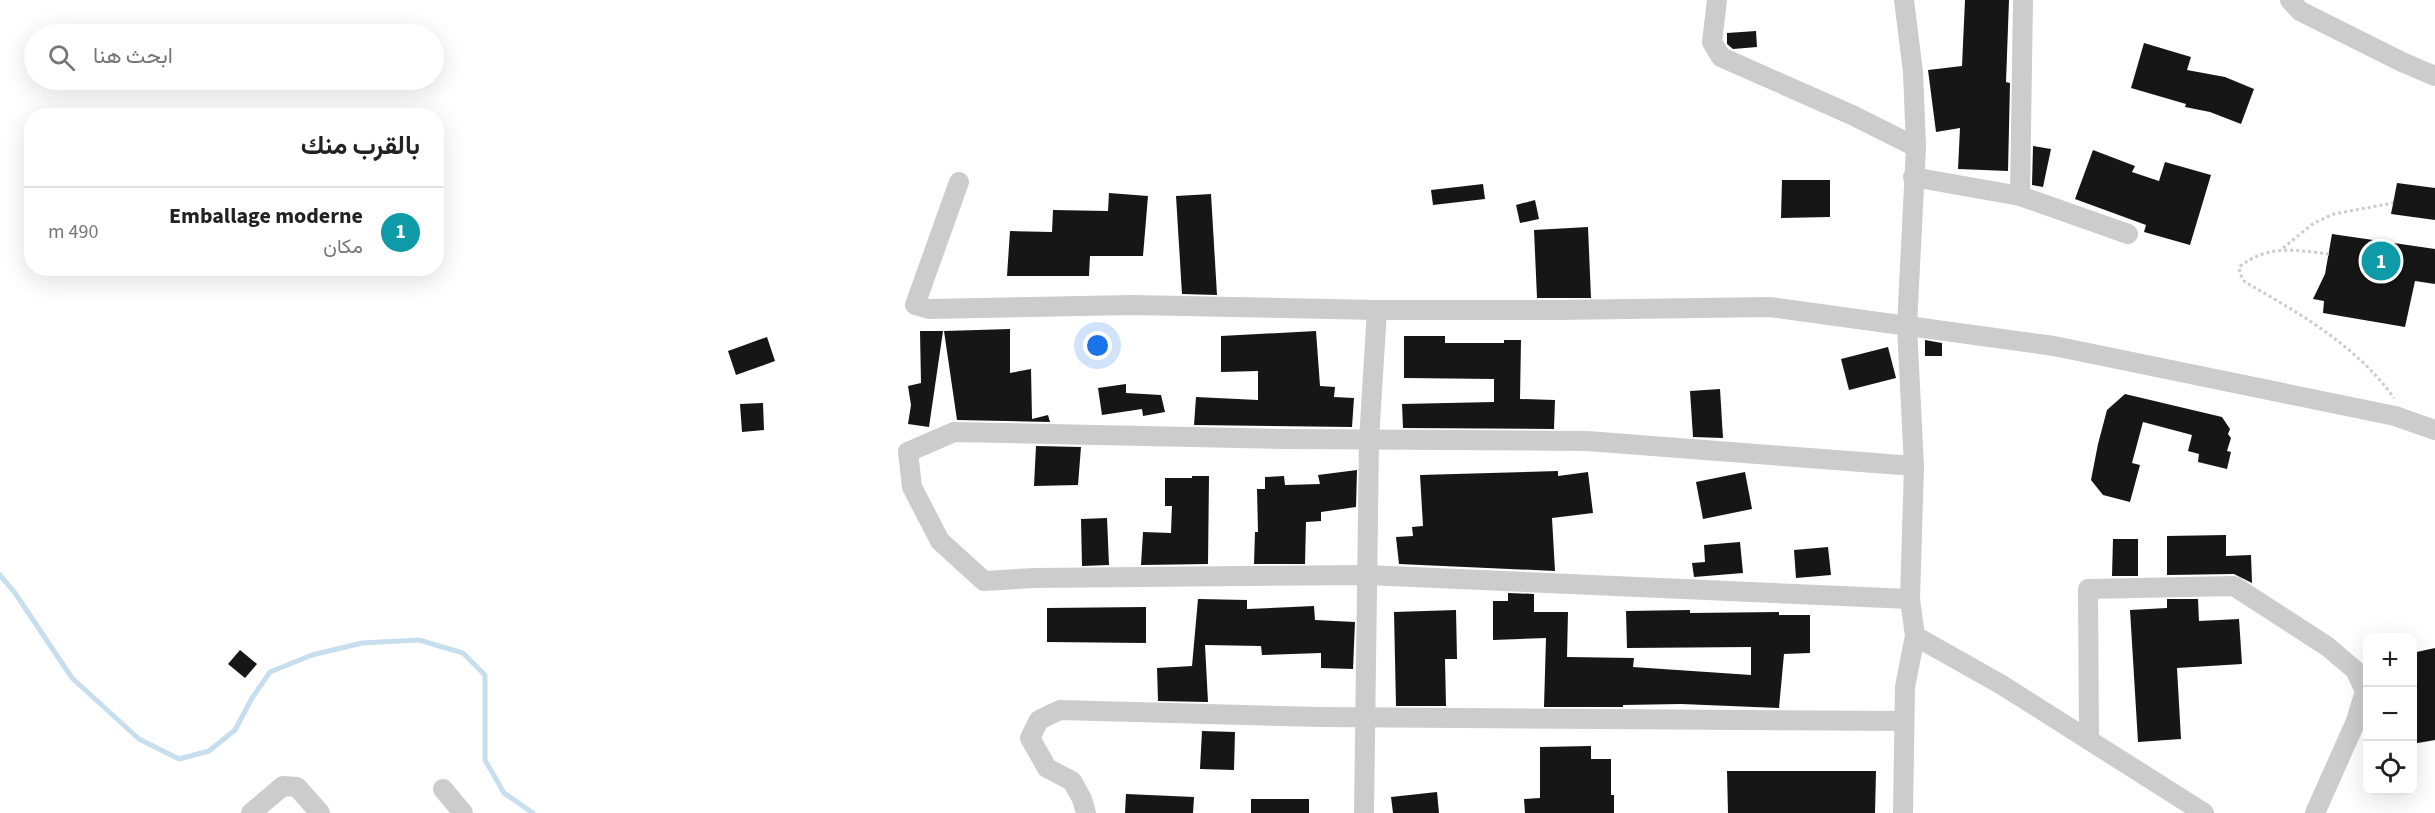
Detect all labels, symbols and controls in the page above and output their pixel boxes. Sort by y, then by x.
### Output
search box [24,24,444,90]
text: ابحث هنا [93,40,173,72]
icon: search [45,41,78,74]
text: بالقرب منك [301,127,420,164]
text: Emballage moderne [169,200,363,232]
text: 490 m [48,218,98,246]
text: 1 [395,218,406,246]
text: مكان [323,233,363,261]
pin: 1 [2362,238,2400,284]
your location [1083,331,1112,360]
map controls [2363,633,2417,795]
button: + [2363,633,2417,687]
button: − [2363,687,2417,741]
button: locate [2363,741,2417,795]

